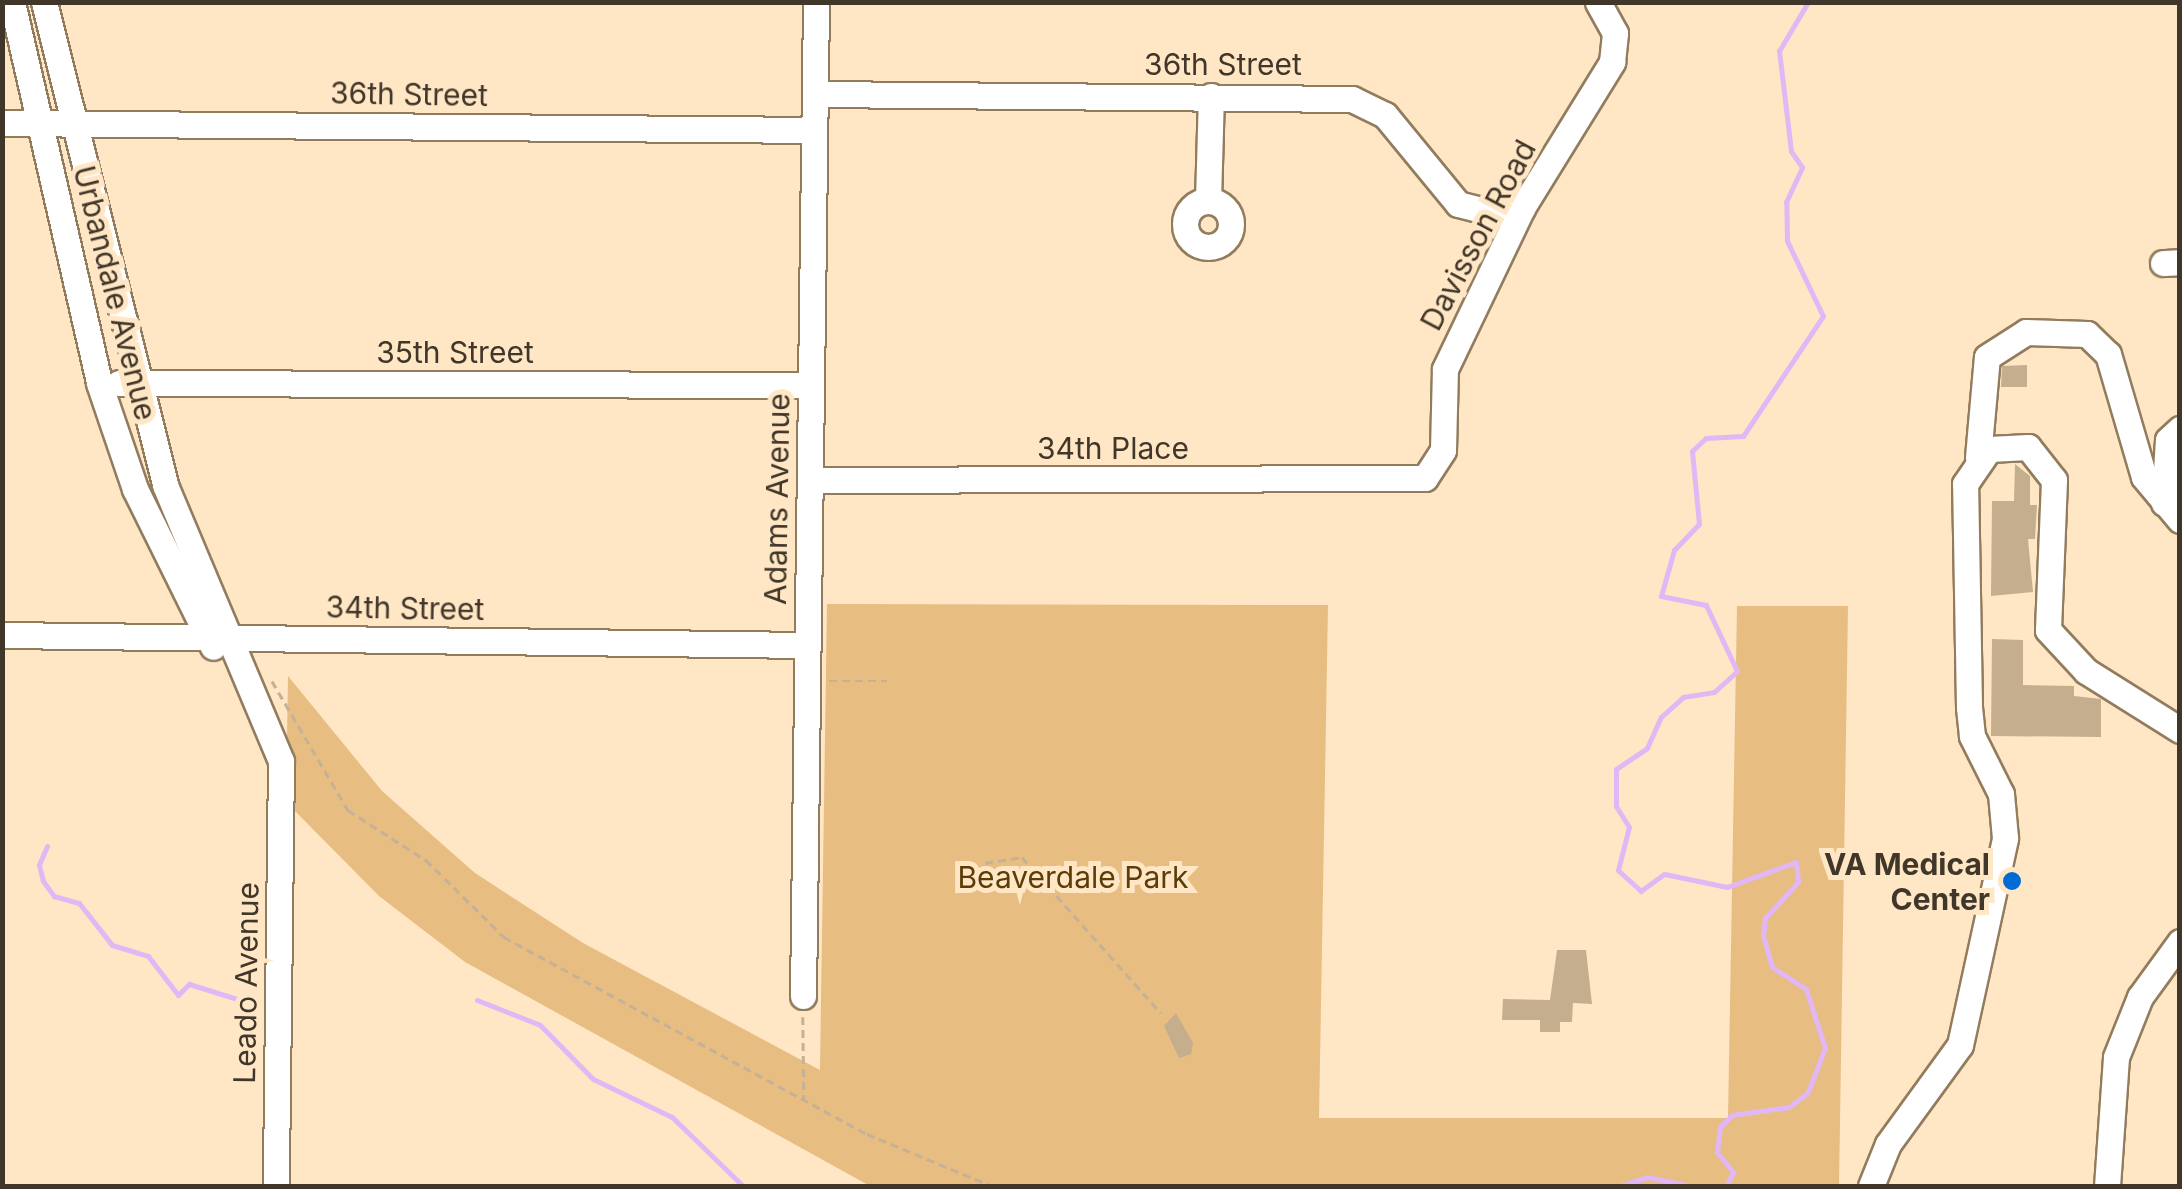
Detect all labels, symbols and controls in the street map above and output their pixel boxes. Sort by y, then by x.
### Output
street label: 36th Street [1144,46,1302,82]
street label: 36th Street [330,75,488,113]
street label: Davisson Road [1413,134,1543,336]
street label: Urbandale Avenue [66,162,164,424]
street label: 35th Street [376,334,534,370]
street label: Adams Avenue [757,393,797,605]
street label: 34th Place [1037,430,1189,466]
street label: 34th Street [325,589,485,627]
place label: VA Medical Center [1824,846,1990,916]
park label: Beaverdale Park [957,859,1189,895]
marker: VA Medical Center [1999,868,2025,894]
street label: Leado Avenue [226,882,266,1084]

